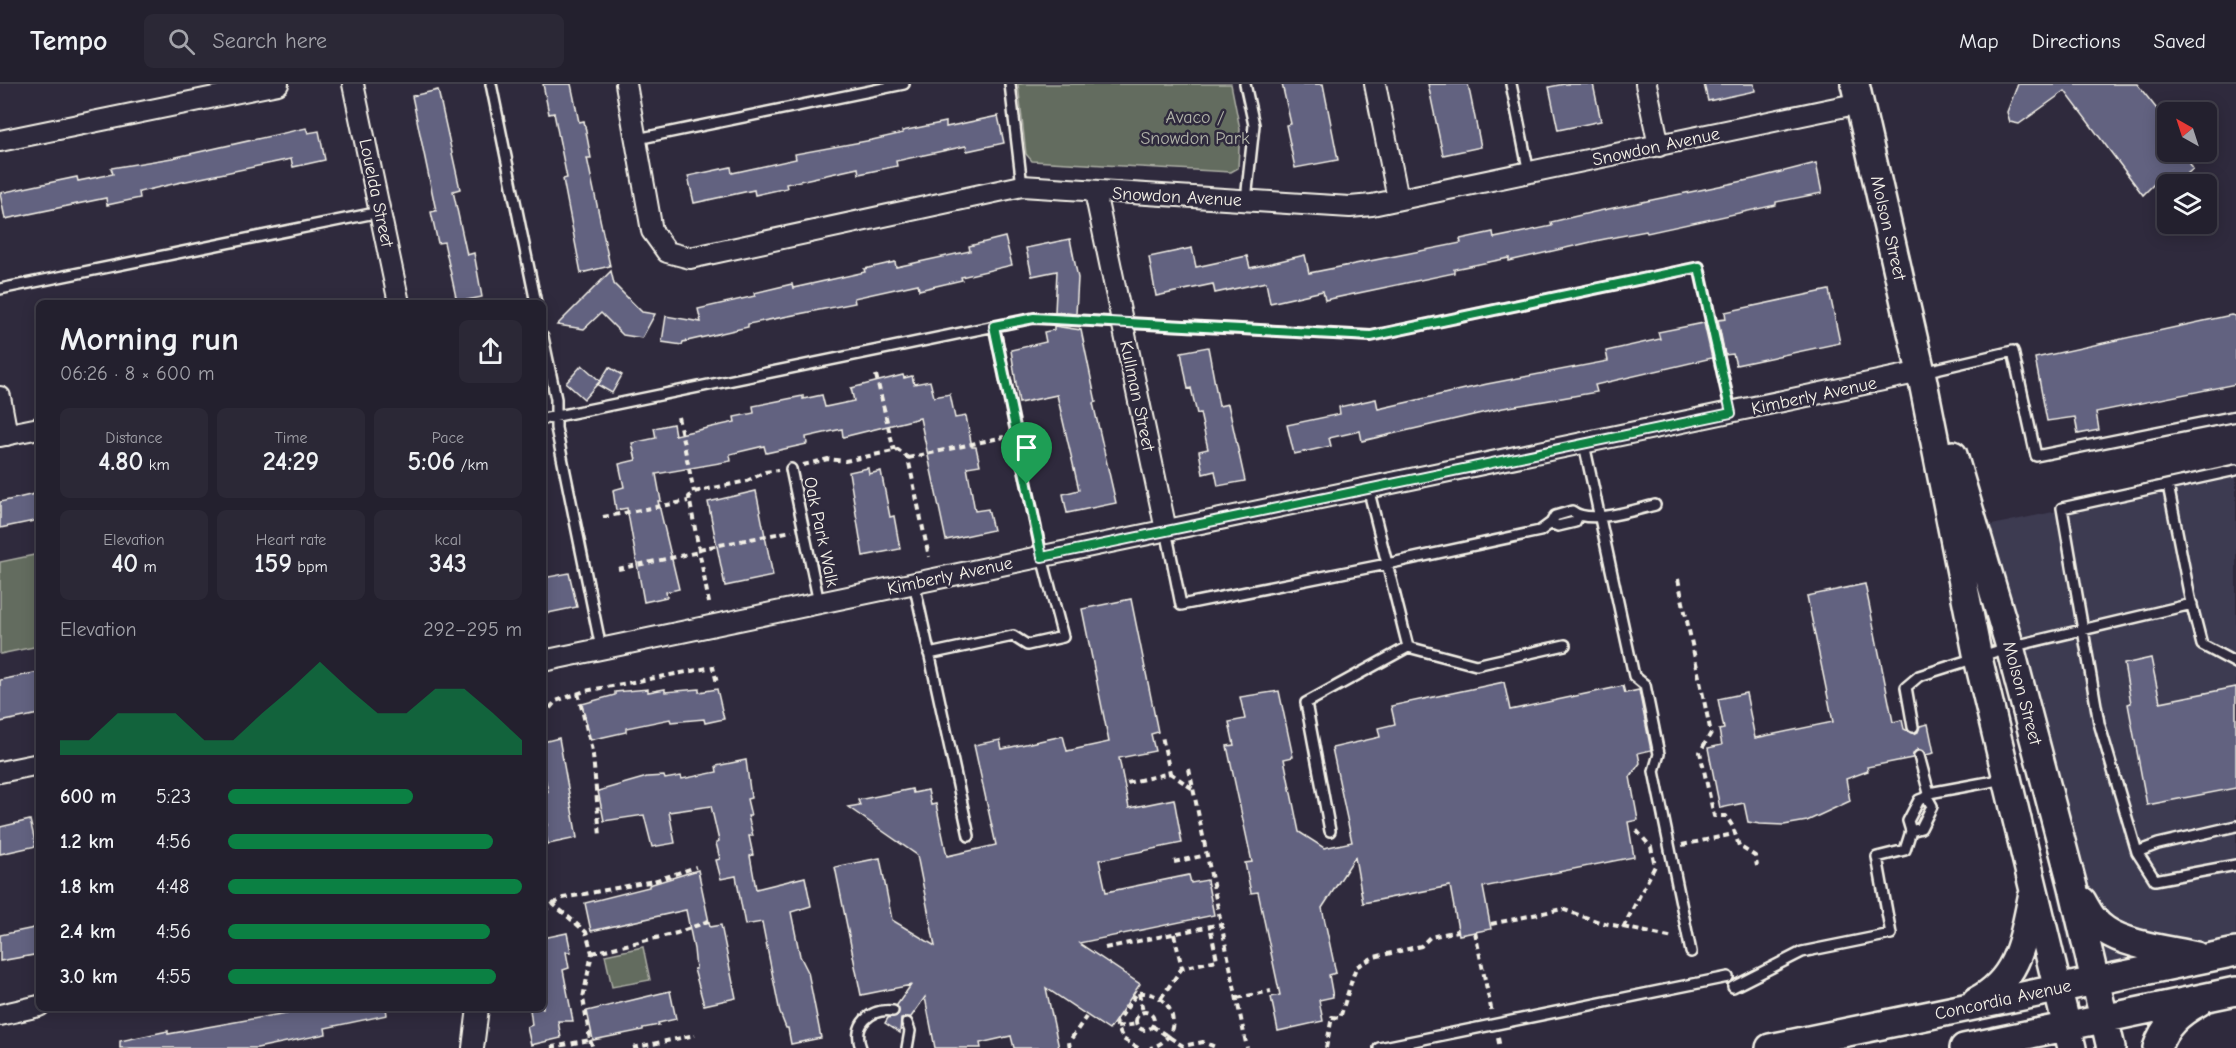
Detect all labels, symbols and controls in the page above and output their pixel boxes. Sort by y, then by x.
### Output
search box [144,14,564,68]
text: Tempo [30,25,108,57]
icon: search [165,25,198,58]
text: Search here [213,28,327,54]
text: Map [1959,29,1999,53]
text: Directions [2032,29,2121,53]
text: Saved [2154,29,2206,53]
north arrow [2157,102,2217,162]
map controls [2157,102,2217,234]
park label: Avaco / Snowdon Park [1140,107,1250,149]
street label: Snowdon Avenue [1590,123,1722,171]
street label: Louelda Street [354,137,398,250]
street label: Molson Street [1866,174,1910,283]
button: layers [2157,174,2217,234]
street label: Snowdon Avenue [1112,183,1242,211]
text: Morning run [60,320,239,358]
button: share [459,320,522,383]
street label: Kullman Street [1115,339,1159,454]
text: 06:26 · 8 × 600 m [60,362,214,385]
street label: Kimberly Avenue [1749,372,1879,420]
pin [1001,422,1052,484]
text: Distance [105,429,163,447]
text: Time [274,429,308,447]
text: Pace [432,429,464,447]
icon: arrive [1010,431,1043,464]
text: 4.80 [98,447,143,477]
text: 24:29 [263,447,319,477]
text: 5:06 [408,447,455,477]
text: km [143,456,170,474]
text: /km [455,456,488,474]
street label: Oak Park Walk [799,475,843,589]
text: Elevation [103,531,165,549]
text: Heart rate [256,531,326,549]
text: kcal [435,531,461,549]
text: 40 [111,549,138,579]
text: 159 [254,549,292,579]
text: 343 [429,549,467,579]
street label: Kimberly Avenue [885,552,1015,600]
text: m [138,558,157,576]
text: bpm [292,558,328,576]
text: Elevation [60,618,137,641]
text: 292–295 m [423,618,522,641]
street label: Molson Street [1998,639,2046,748]
text: 600 m [60,785,116,808]
text: 5:23 [156,785,191,808]
text: 1.2 km [60,830,114,853]
text: 4:56 [156,830,191,853]
text: 1.8 km [60,875,115,898]
text: 4:48 [156,875,189,898]
text: 2.4 km [60,920,116,943]
text: 4:56 [156,920,191,943]
text: 3.0 km [60,965,118,988]
text: 4:55 [156,965,191,988]
street label: Concordia Avenue [1933,975,2073,1025]

